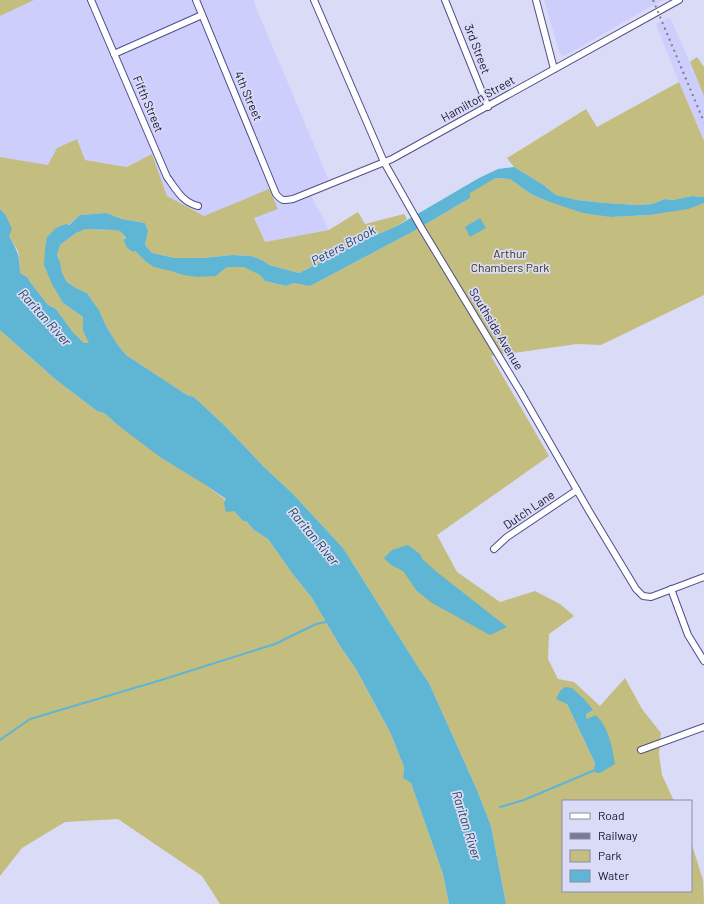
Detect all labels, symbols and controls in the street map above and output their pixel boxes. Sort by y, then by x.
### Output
street label: 3rd Street [462,22,494,76]
street label: 4th Street [232,69,266,123]
street label: Hamilton Street [438,72,517,124]
street label: Fifth Street [131,73,167,134]
water label: Peters Brook [308,221,379,269]
park label: Arthur Chambers Park [471,246,549,274]
water label: Raritan River [15,285,75,349]
street label: Southside Avenue [467,285,527,372]
street label: Dutch Lane [500,487,557,531]
water label: Raritan River [285,504,343,569]
water label: Raritan River [449,789,485,862]
legend [562,800,692,892]
text: Road [598,808,625,822]
text: Railway [598,828,638,842]
text: Park [598,848,622,862]
text: Water [598,868,630,882]

